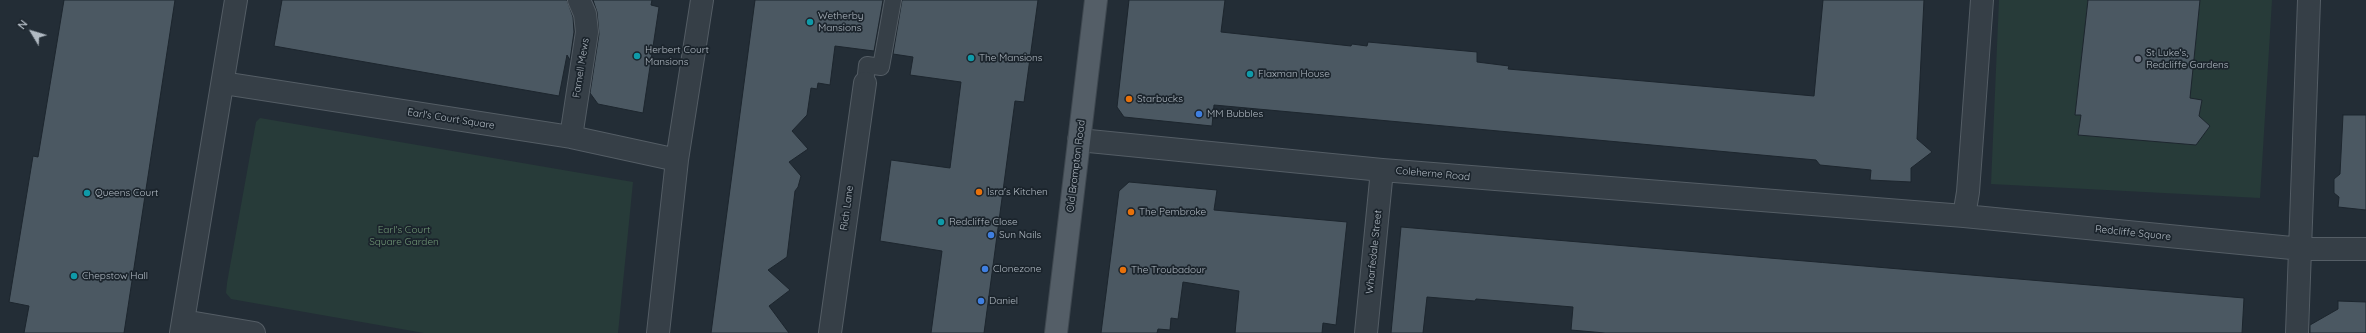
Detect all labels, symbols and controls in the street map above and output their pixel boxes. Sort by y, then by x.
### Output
place label: Wetherby Mansions [818,10,863,34]
north arrow [12,12,52,52]
text: N [15,17,31,32]
marker: Wetherby Mansions [805,17,815,27]
street label: Farnell Mews [570,37,592,99]
place label: Herbert Court Mansions [645,44,709,68]
place label: St Luke's, Redcliffe Gardens [2146,47,2229,70]
marker: Herbert Court Mansions [632,51,642,61]
place label: The Mansions [979,52,1043,64]
marker: The Mansions [966,53,976,63]
marker: St Luke's, Redcliffe Gardens [2133,54,2143,64]
place label: Flaxman House [1258,68,1330,80]
marker: Flaxman House [1245,69,1255,79]
place label: Starbucks [1137,93,1183,105]
marker: Starbucks [1124,94,1134,104]
street label: Earl's Court Square [407,106,495,132]
place label: MM Bubbles [1207,108,1263,120]
marker: MM Bubbles [1194,109,1204,119]
street label: Old Brompton Road [1064,119,1088,213]
street label: Coleherne Road [1395,165,1471,183]
street label: Rich Lane [838,185,856,231]
place label: Isra's Kitchen [987,186,1048,198]
place label: Queens Court [95,187,158,199]
marker: Isra's Kitchen [974,187,984,197]
marker: Queens Court [82,188,92,198]
place label: The Pembroke [1139,206,1206,218]
marker: The Pembroke [1126,207,1136,217]
street label: Wharfedale Street [1364,210,1384,294]
place label: Redcliffe Close [949,216,1018,228]
marker: Redcliffe Close [936,217,946,227]
street label: Redcliffe Square [2094,223,2172,243]
park label: Earl's Court Square Garden [369,224,439,248]
place label: Sun Nails [999,229,1041,241]
marker: Sun Nails [986,230,996,240]
place label: Clonezone [993,263,1041,275]
marker: Clonezone [980,264,990,274]
place label: The Troubadour [1131,264,1206,276]
marker: The Troubadour [1118,265,1128,275]
place label: Chepstow Hall [82,270,148,282]
marker: Chepstow Hall [69,271,79,281]
place label: Daniel [989,295,1018,307]
marker: Daniel [976,296,986,306]

